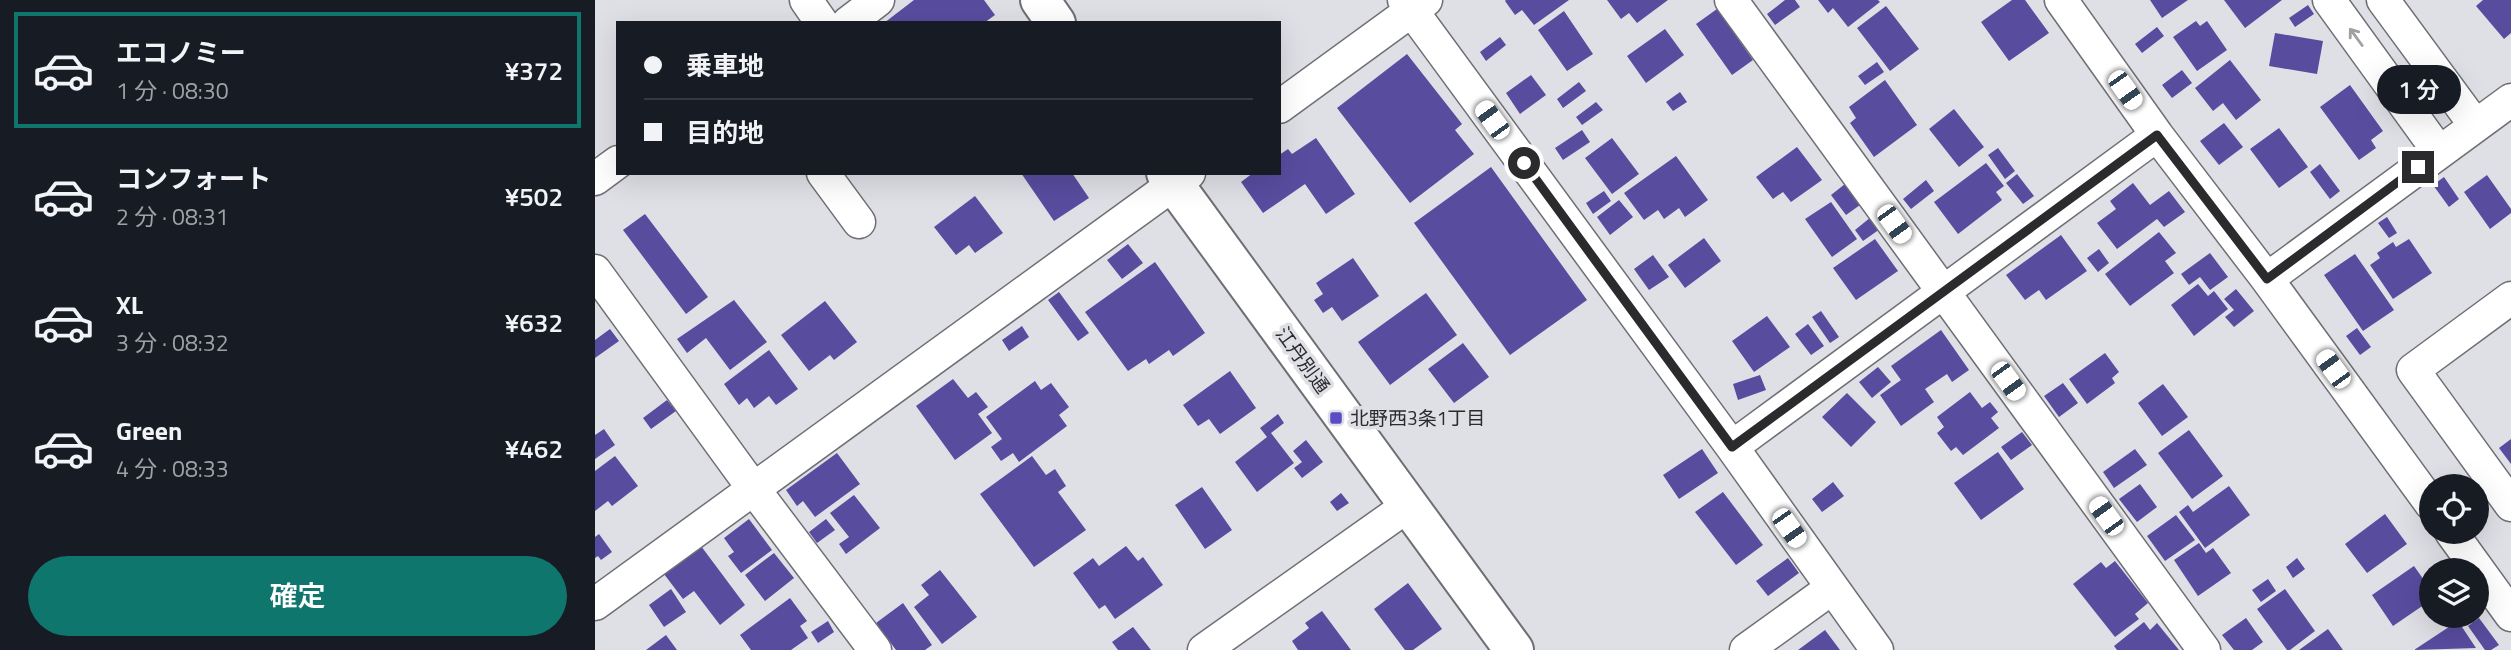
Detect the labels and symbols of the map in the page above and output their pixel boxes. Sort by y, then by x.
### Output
one-way arrow [2348,28,2363,47]
callout: 1 分 [2376,66,2460,114]
car [2105,67,2146,113]
car [1472,97,1513,143]
route start [1508,147,1540,179]
route end [2402,151,2434,183]
car [1874,201,1915,247]
street label: 江丹別通 [1269,320,1337,399]
car [2313,346,2354,392]
car [1988,358,2029,404]
place label: 北野西3条1丁目 [1350,403,1485,432]
marker: 北野西3条1丁目 [1328,410,1344,426]
car [2086,493,2127,539]
car [1769,505,1810,551]

